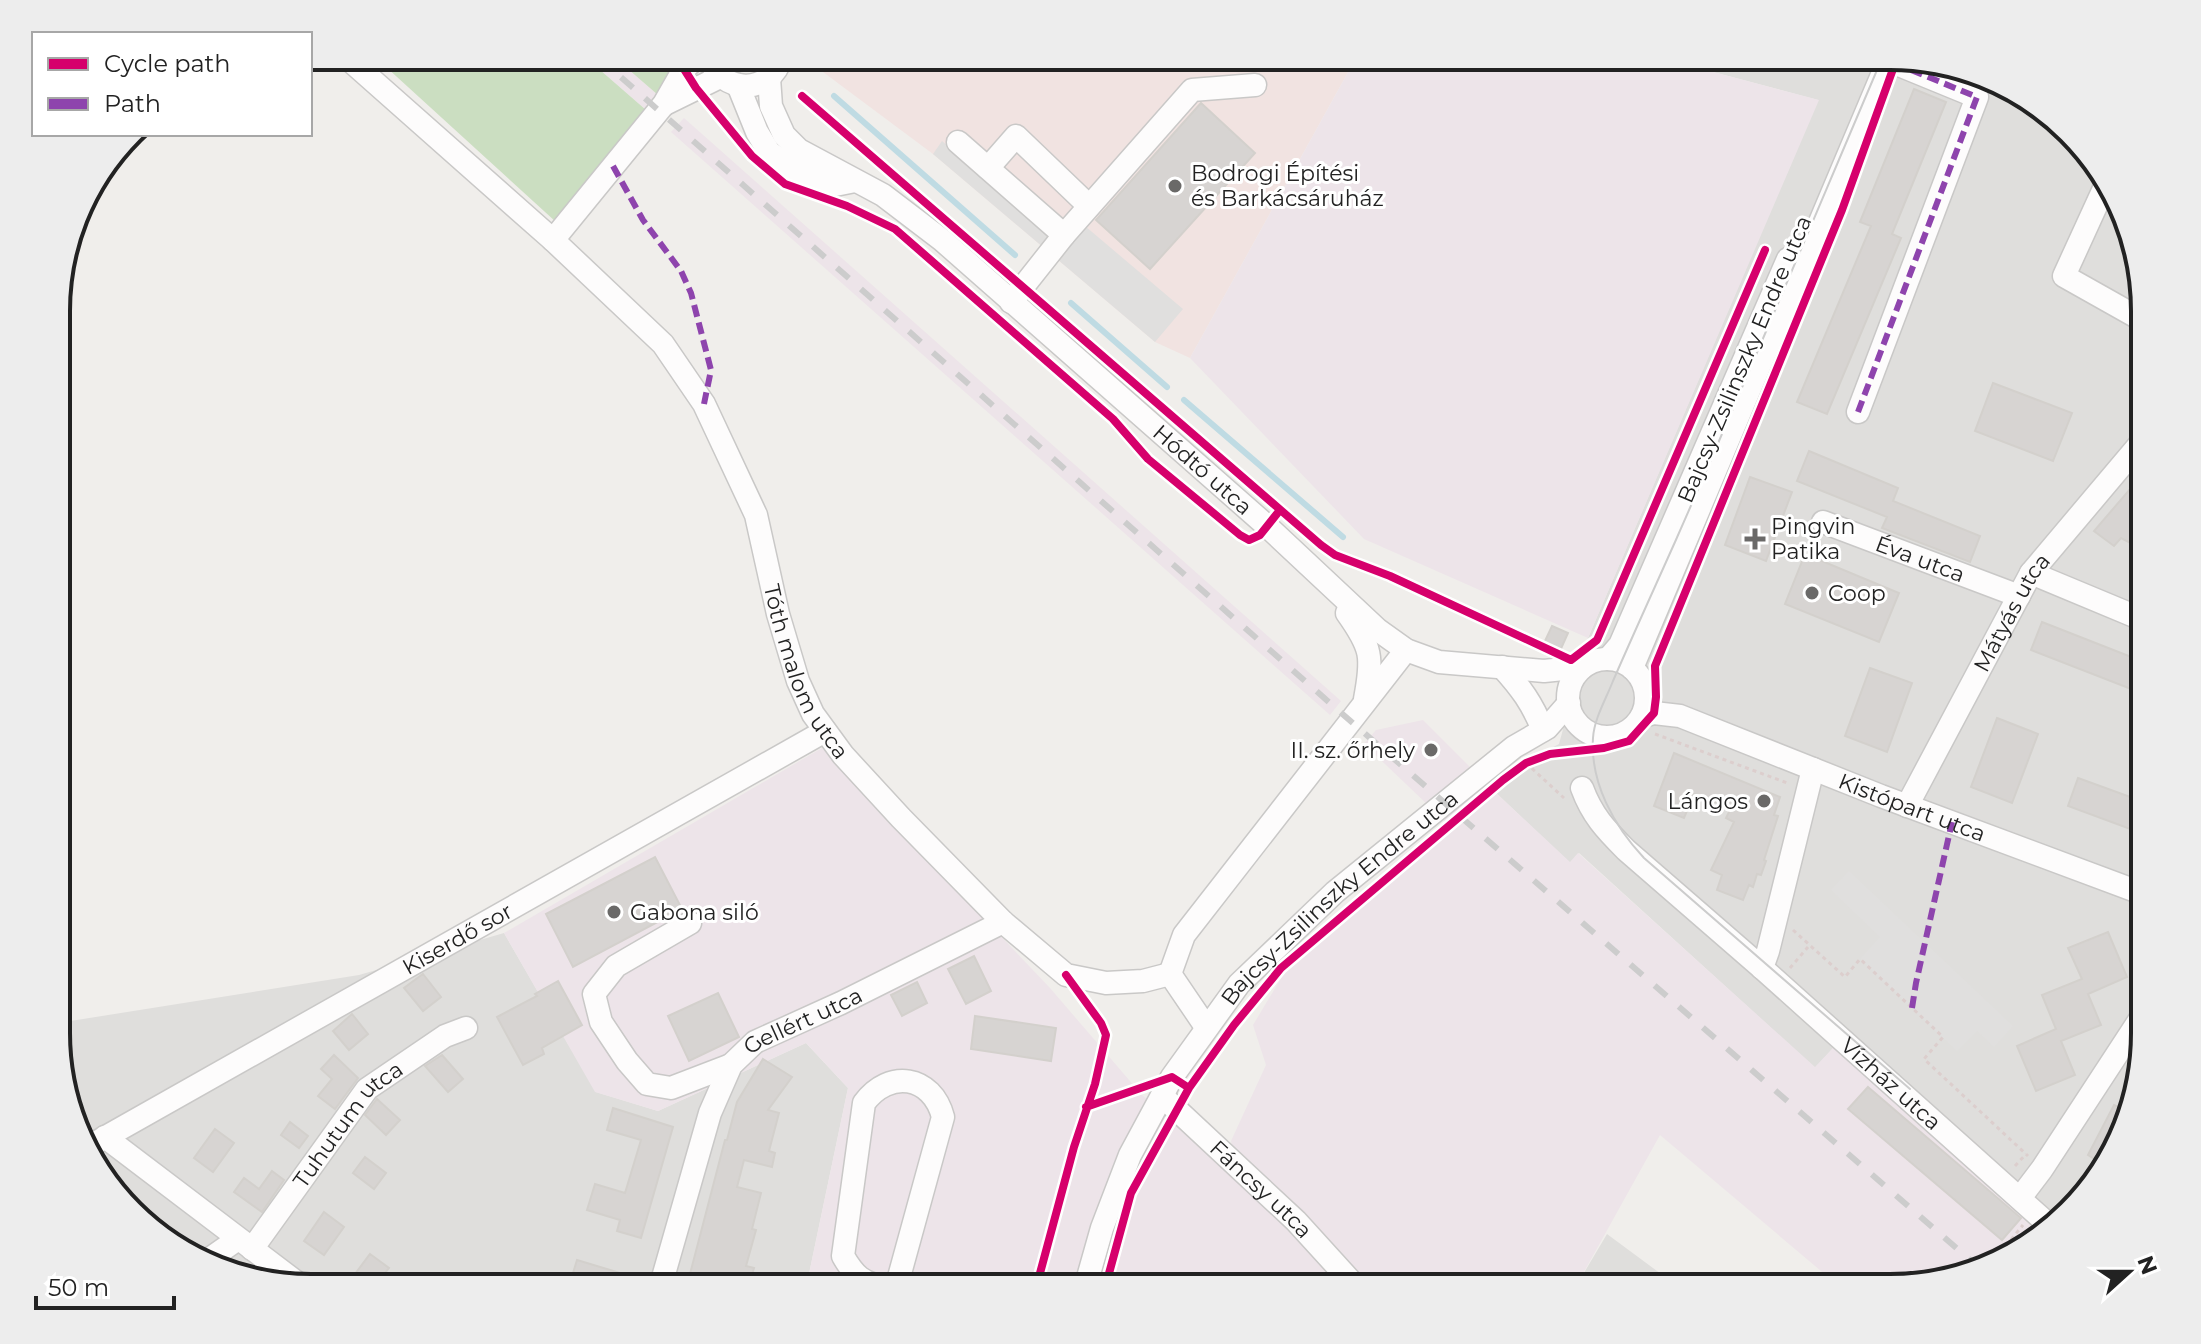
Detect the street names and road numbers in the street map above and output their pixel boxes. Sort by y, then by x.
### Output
street label: Bajcsy-Zsilinszky Endre utca [1672,211,1817,507]
street label: Hódtó utca [1147,419,1258,521]
street label: Éva utca [1872,530,1969,588]
street label: Mátyás utca [1968,548,2056,677]
street label: Tóth malom utca [758,582,854,765]
street label: Kistópart utca [1835,768,1989,848]
street label: Bajcsy-Zsilinszky Endre utca [1215,785,1464,1011]
street label: Kiserdő sor [398,897,517,981]
street label: Gellért utca [738,982,867,1060]
street label: Vízház utca [1835,1032,1947,1136]
street label: Tuhutum utca [287,1056,408,1193]
street label: Fáncsy utca [1204,1135,1318,1244]

